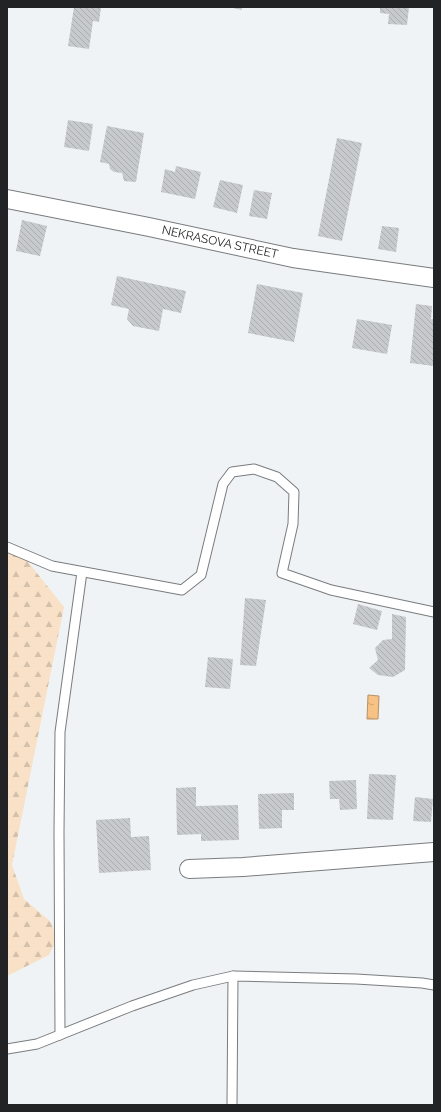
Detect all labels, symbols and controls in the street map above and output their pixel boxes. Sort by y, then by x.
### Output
street label: NEKRASOVA STREET [161,223,280,261]

